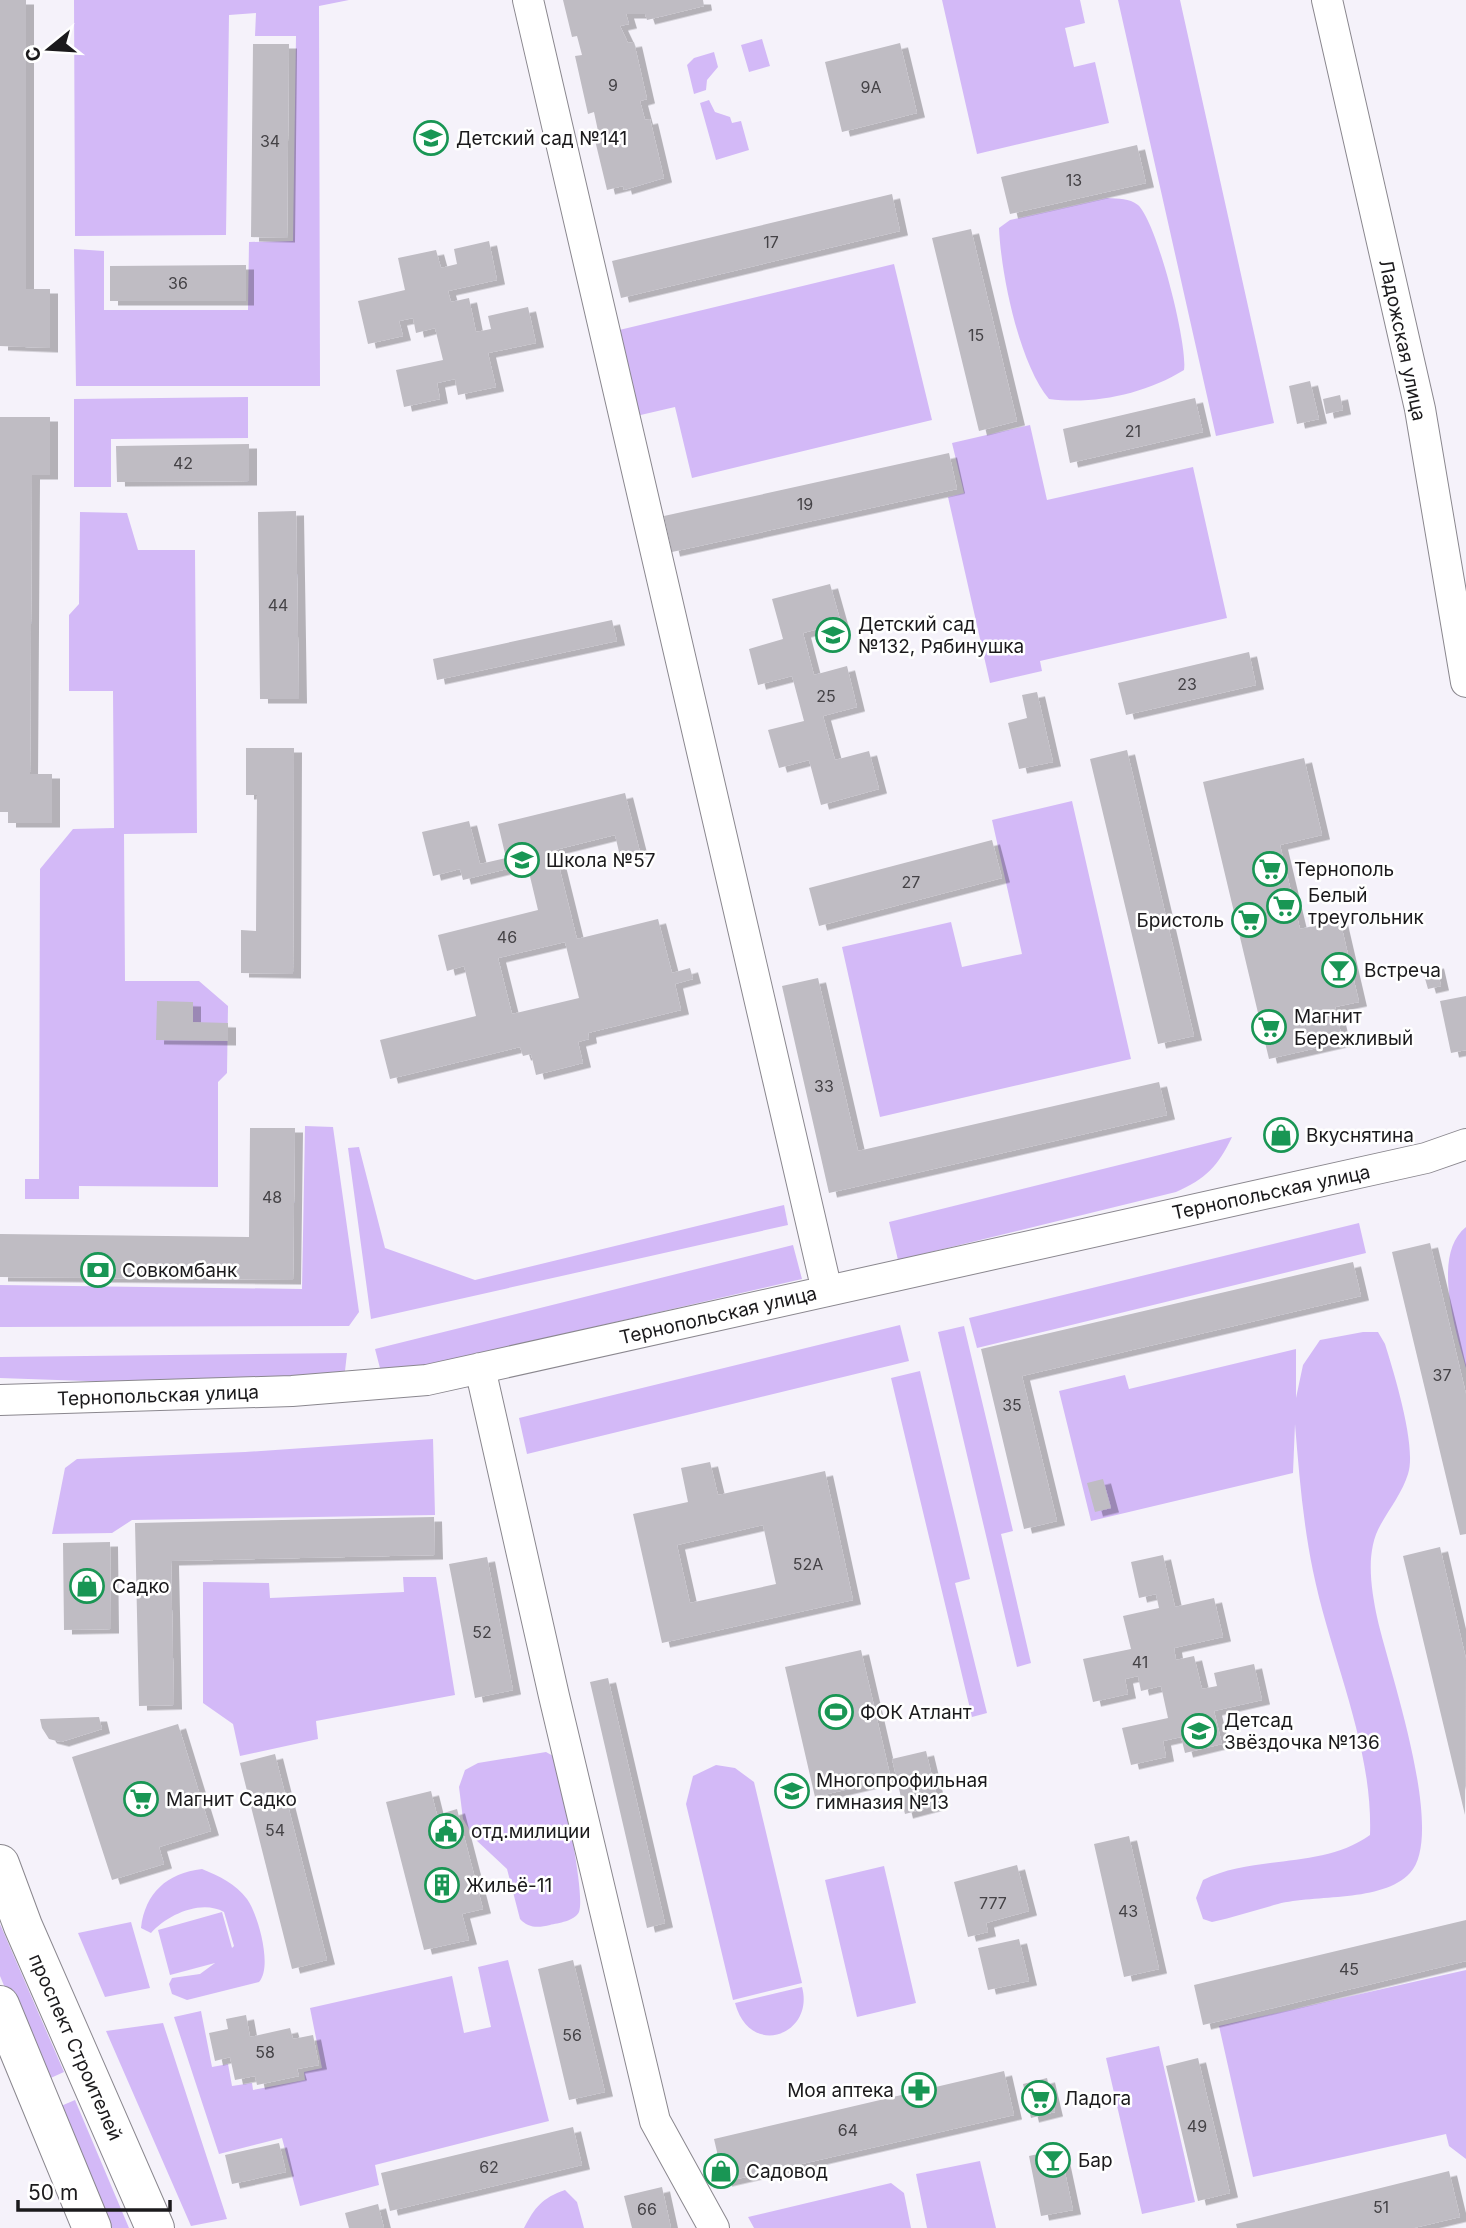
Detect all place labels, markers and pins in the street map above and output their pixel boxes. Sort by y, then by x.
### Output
school or university icon: Детский сад №141 [412,119,450,157]
place label: Детский сад №141 [456,127,627,150]
place label: Детский сад №132, Рябинушка [858,613,1024,658]
school or university icon: Детский сад №132, Рябинушка [814,616,852,654]
school or university icon: Школа №57 [503,841,541,879]
place label: Школа №57 [546,849,655,872]
supermarket icon: Тернополь [1251,850,1289,888]
place label: Тернополь [1294,858,1394,881]
place label: Белый треугольник [1308,884,1425,929]
supermarket icon: Белый треугольник [1265,887,1303,925]
supermarket icon: Бристоль [1230,901,1268,939]
place label: Бристоль [1137,909,1224,932]
bar icon: Встреча [1320,951,1358,989]
place label: Встреча [1364,959,1441,982]
place label: Магнит Бережливый [1294,1005,1413,1050]
supermarket icon: Магнит Бережливый [1250,1008,1288,1046]
shop icon: Вкуснятина [1262,1116,1300,1154]
place label: Вкуснятина [1306,1124,1414,1147]
bank icon: Совкомбанк [79,1251,117,1289]
place label: Совкомбанк [122,1259,238,1282]
shop icon: Садко [68,1567,106,1605]
place label: Садко [112,1575,170,1598]
sports icon: ФОК Атлант [817,1693,855,1731]
place label: ФОК Атлант [860,1701,972,1724]
place label: Детсад Звёздочка №136 [1224,1709,1380,1754]
school or university icon: Детсад Звёздочка №136 [1180,1712,1218,1750]
place label: Многопрофильная гимназия №13 [816,1769,988,1814]
school or university icon: Многопрофильная гимназия №13 [773,1772,811,1810]
supermarket icon: Магнит Садко [122,1780,160,1818]
place label: Магнит Садко [166,1788,297,1811]
public building icon: отд.милиции [427,1812,465,1850]
place label: отд.милиции [471,1820,591,1843]
building icon: Жильё-11 [423,1866,461,1904]
place label: Жильё-11 [466,1874,552,1897]
pharmacy icon: Моя аптека [900,2071,938,2109]
place label: Моя аптека [787,2079,894,2102]
supermarket icon: Ладога [1020,2079,1058,2117]
place label: Ладога [1064,2087,1131,2110]
bar icon: Бар [1034,2141,1072,2179]
place label: Бар [1078,2149,1113,2172]
shop icon: Садовод [702,2152,740,2190]
place label: Садовод [746,2160,828,2183]

